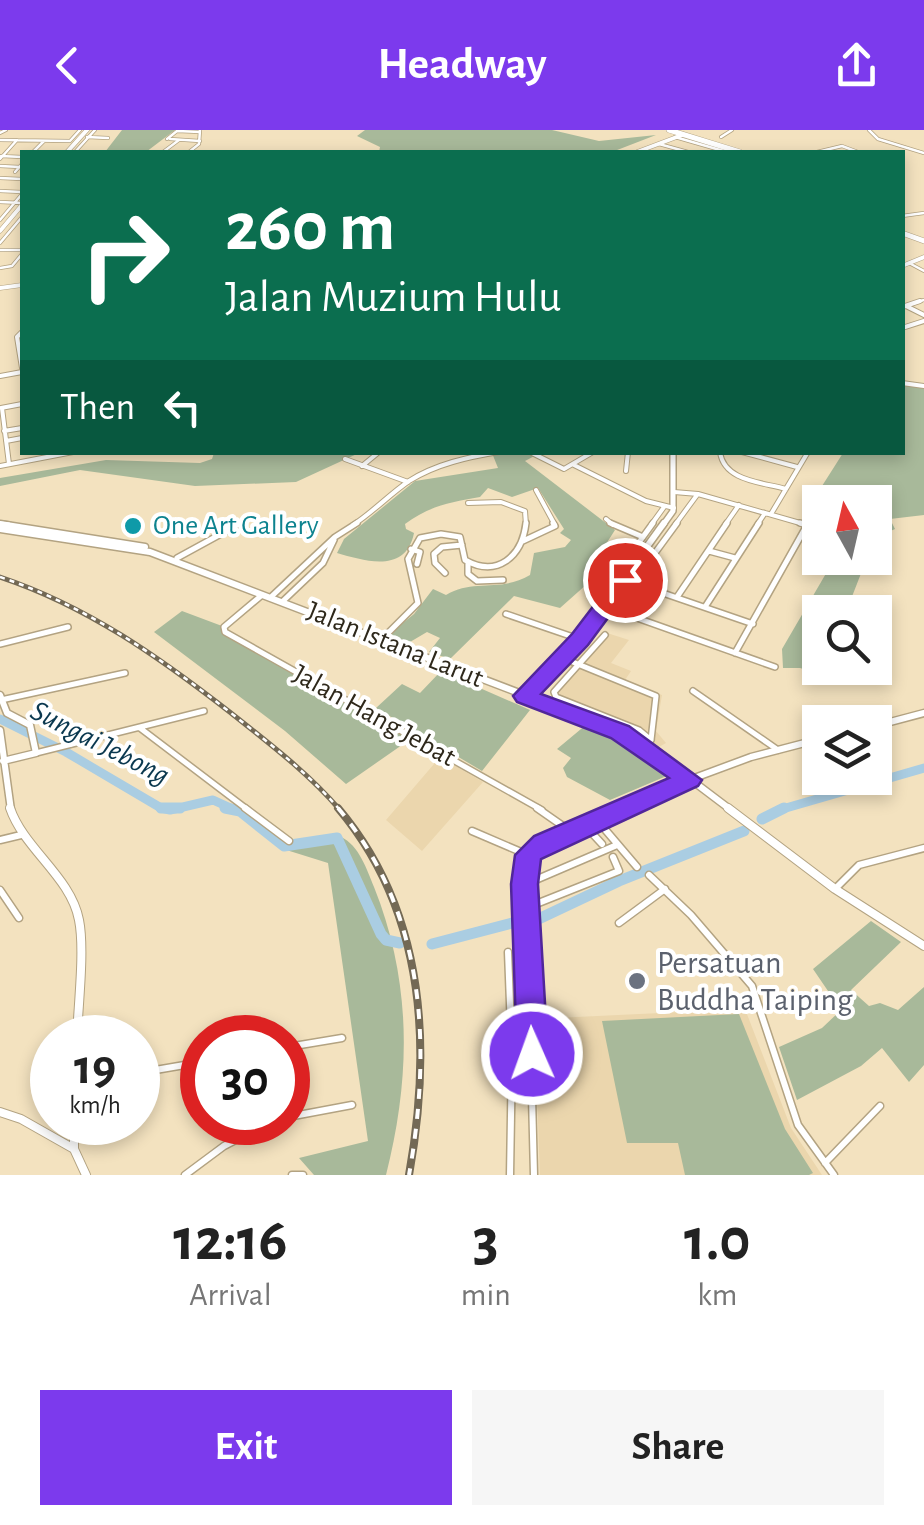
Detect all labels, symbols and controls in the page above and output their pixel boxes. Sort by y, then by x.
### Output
icon: back [40,38,95,93]
icon: share [829,38,884,93]
text: Headway [377,42,547,87]
icon: right [60,190,190,320]
text: 260 m [225,193,395,263]
text: Jalan Muzium Hulu [225,275,561,320]
icon: left [155,380,210,435]
text: Then [60,389,135,427]
north arrow [802,485,892,575]
map controls [802,485,892,795]
place label: One Art Gallery [153,512,319,540]
marker: One Art Gallery [122,515,144,537]
pin [583,538,668,623]
icon: arrive [598,553,653,608]
button: search [802,595,892,685]
street label: Jalan Istana Larut [303,597,487,693]
street label: Jalan Hang Jebat [288,660,460,772]
water label: Sungai Jebong [26,695,174,791]
button: layers [802,705,892,795]
place label: Persatuan Buddha Taiping [657,947,853,1016]
marker: Persatuan Buddha Taiping [626,970,648,992]
position arrow [480,1002,584,1106]
speed limit sign: 30 [180,1015,310,1145]
text: 19 [74,1043,116,1093]
text: km/h [69,1093,121,1118]
text: 12:16 [173,1211,288,1271]
text: 3 [473,1211,499,1271]
text: 1.0 [684,1211,751,1271]
text: Arrival [189,1279,272,1311]
text: min [461,1279,511,1311]
text: km [697,1279,737,1311]
button: Exit [40,1390,452,1505]
button: Share [472,1390,884,1505]

